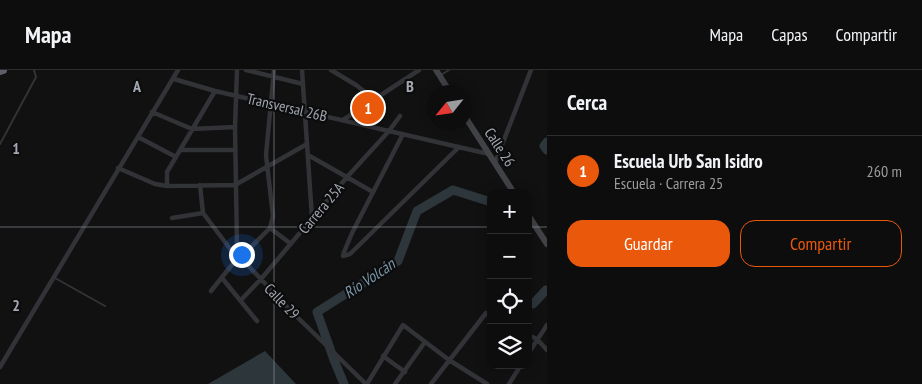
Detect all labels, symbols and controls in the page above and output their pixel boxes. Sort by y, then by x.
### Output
text: Mapa [25,19,72,50]
text: Mapa [710,23,743,46]
text: Capas [771,23,808,46]
text: Compartir [836,23,897,46]
text: A [132,76,142,96]
text: B [406,76,414,96]
north arrow [427,85,472,130]
street label: Transversal 26B [245,89,329,125]
pin: 1 [352,89,384,127]
text: Cerca [567,89,607,116]
street label: Calle 26 [480,124,520,170]
text: 1 [12,138,20,158]
text: Escuela Urb San Isidro [614,149,763,173]
text: 1 [579,161,587,181]
text: 260 m [867,161,902,181]
text: Escuela · Carrera 25 [614,173,723,193]
street label: Carrera 25A [294,178,348,237]
map controls [487,189,532,369]
button: + [487,189,532,234]
button: Guardar [567,220,730,267]
button: Compartir [740,220,902,267]
button: − [487,234,532,279]
your location [229,242,255,268]
water label: Río Volcán [340,253,399,302]
street label: Calle 29 [260,279,304,323]
button: locate [487,279,532,324]
text: 2 [12,295,20,315]
button: layers [487,324,532,369]

